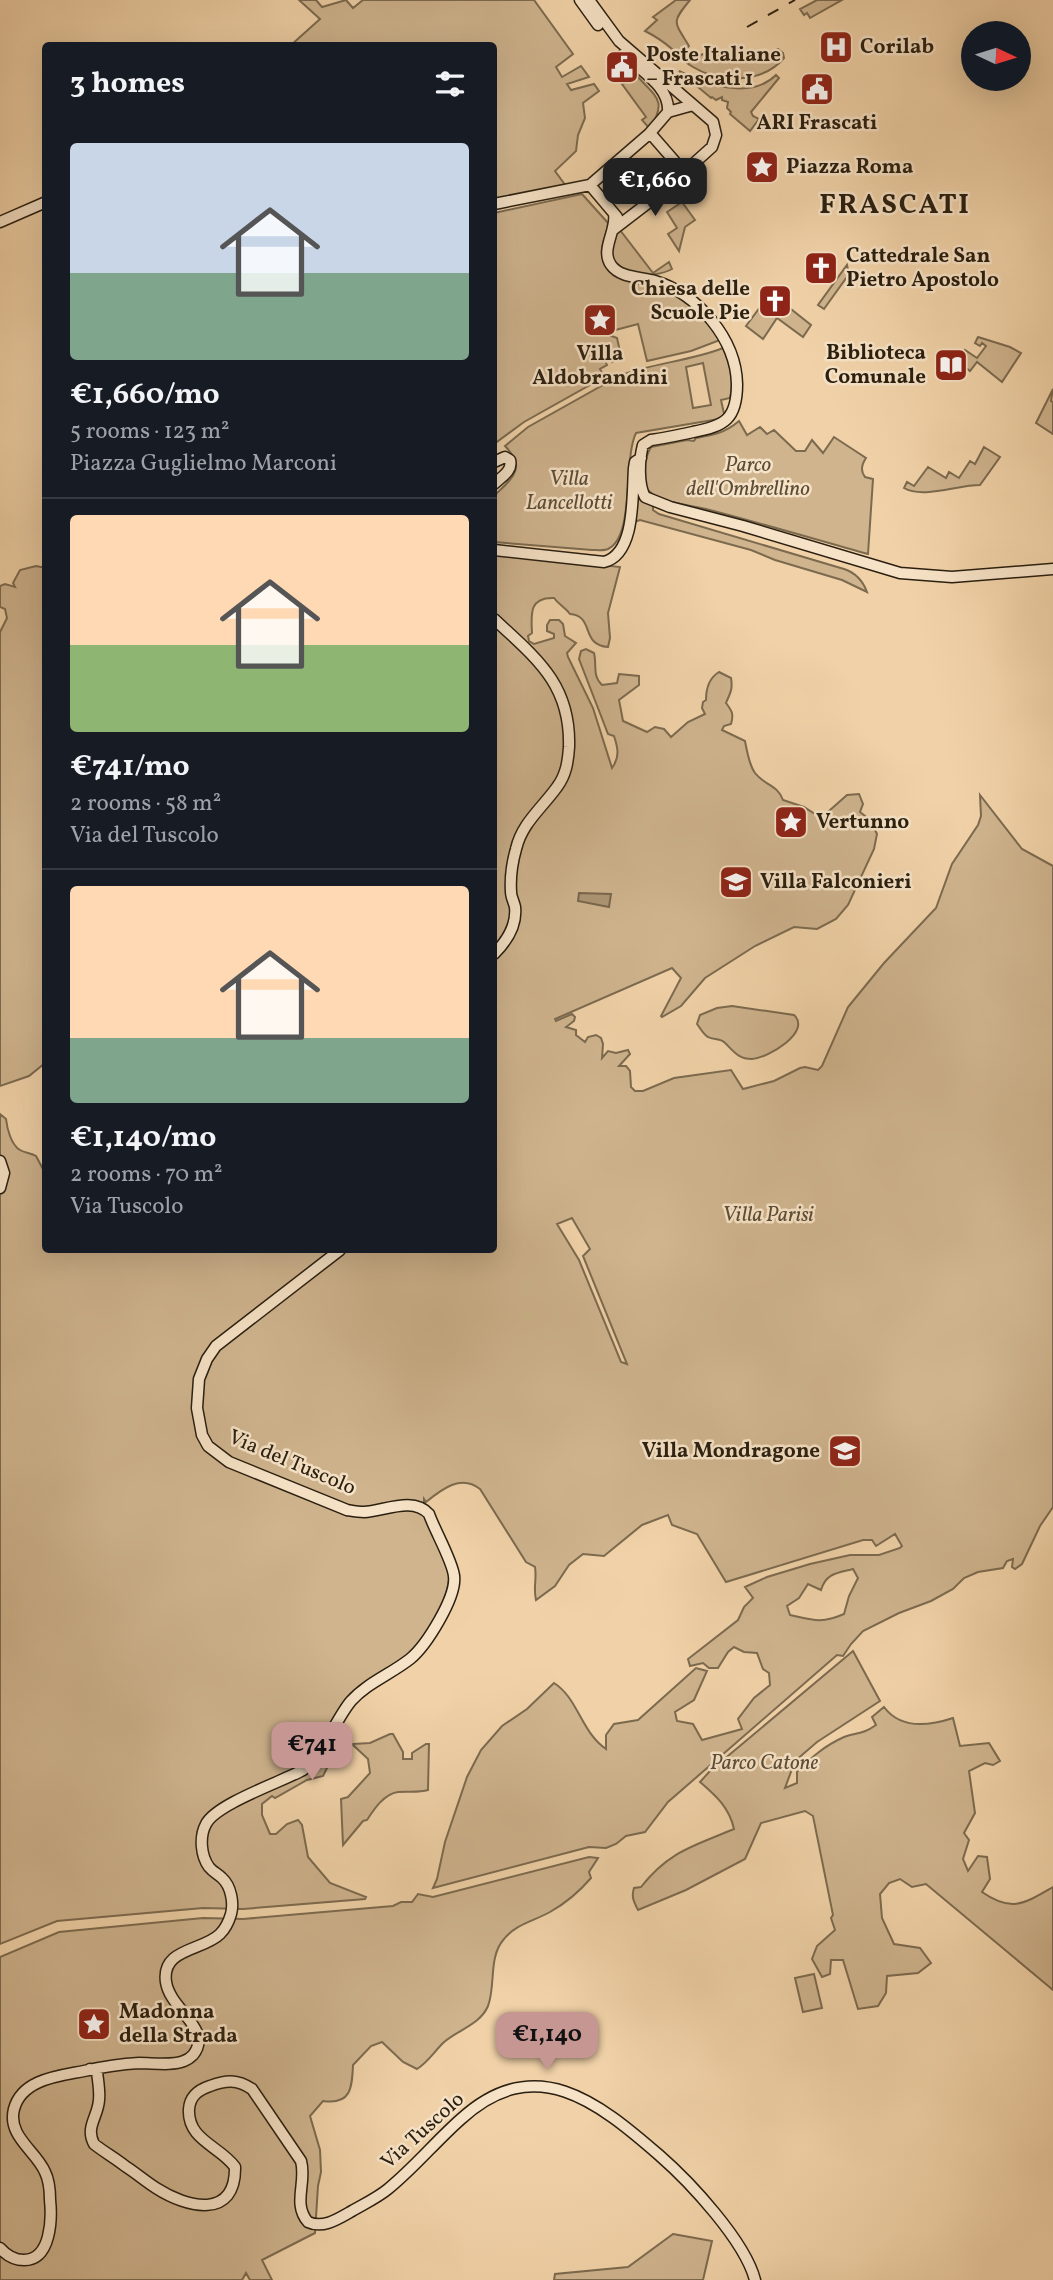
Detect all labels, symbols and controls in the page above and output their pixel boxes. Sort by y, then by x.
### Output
north arrow [961,21,1031,91]
map controls [961,21,1031,91]
hospital icon: Corilab [817,28,855,66]
place label: Corilab [860,33,934,62]
place label: Poste Italiane – Frascati 1 [646,41,781,94]
public building icon: Poste Italiane – Frascati 1 [603,48,641,86]
text: 3 homes [70,63,185,105]
icon: filters [431,65,469,103]
public building icon: ARI Frascati [798,70,836,108]
place label: ARI Frascati [757,109,877,138]
place icon: Piazza Roma [743,148,781,186]
place label: Piazza Roma [786,153,913,182]
pin: €1,660 [598,158,712,218]
text: €1,660 [619,165,691,197]
district label: FRASCATI [819,186,971,225]
icon: home [207,189,333,315]
place label: Cattedrale San Pietro Apostolo [846,242,999,295]
church icon: Cattedrale San Pietro Apostolo [802,249,840,287]
place label: Chiesa delle Scuole Pie [631,275,750,328]
church icon: Chiesa delle Scuole Pie [756,282,794,320]
place icon: Villa Aldobrandini [581,301,619,339]
place label: Biblioteca Comunale [825,339,926,392]
place label: Villa Aldobrandini [532,340,668,393]
library icon: Biblioteca Comunale [932,346,970,384]
text: €1,660/mo [70,374,220,416]
text: 5 rooms · 123 m² [70,416,230,448]
text: Piazza Guglielmo Marconi [70,448,337,480]
park label: Parco dell'Ombrellino [686,451,810,504]
park label: Villa Lancellotti [526,465,613,518]
icon: home [207,561,333,687]
text: €741/mo [70,746,190,788]
text: 2 rooms · 58 m² [70,788,221,820]
place icon: Vertunno [772,803,810,841]
place label: Vertunno [816,808,909,837]
text: Via del Tuscolo [70,820,219,852]
school or university icon: Villa Falconieri [717,863,755,901]
place label: Villa Falconieri [760,868,912,897]
icon: home [207,932,333,1058]
text: €1,140/mo [70,1117,216,1159]
text: 2 rooms · 70 m² [70,1159,223,1191]
text: Via Tuscolo [70,1191,183,1223]
park label: Villa Parisi [723,1201,814,1230]
street label: Via del Tuscolo [224,1423,360,1503]
school or university icon: Villa Mondragone [826,1432,864,1470]
place label: Villa Mondragone [642,1437,820,1466]
pin: €741 [271,1722,353,1782]
text: €741 [287,1729,337,1761]
park label: Parco Catone [710,1749,818,1778]
place label: Madonna della Strada [119,1998,238,2051]
place icon: Madonna della Strada [75,2005,113,2043]
pin: €1,140 [490,2012,604,2072]
text: €1,140 [512,2019,582,2051]
street label: Via Tuscolo [375,2086,471,2176]

